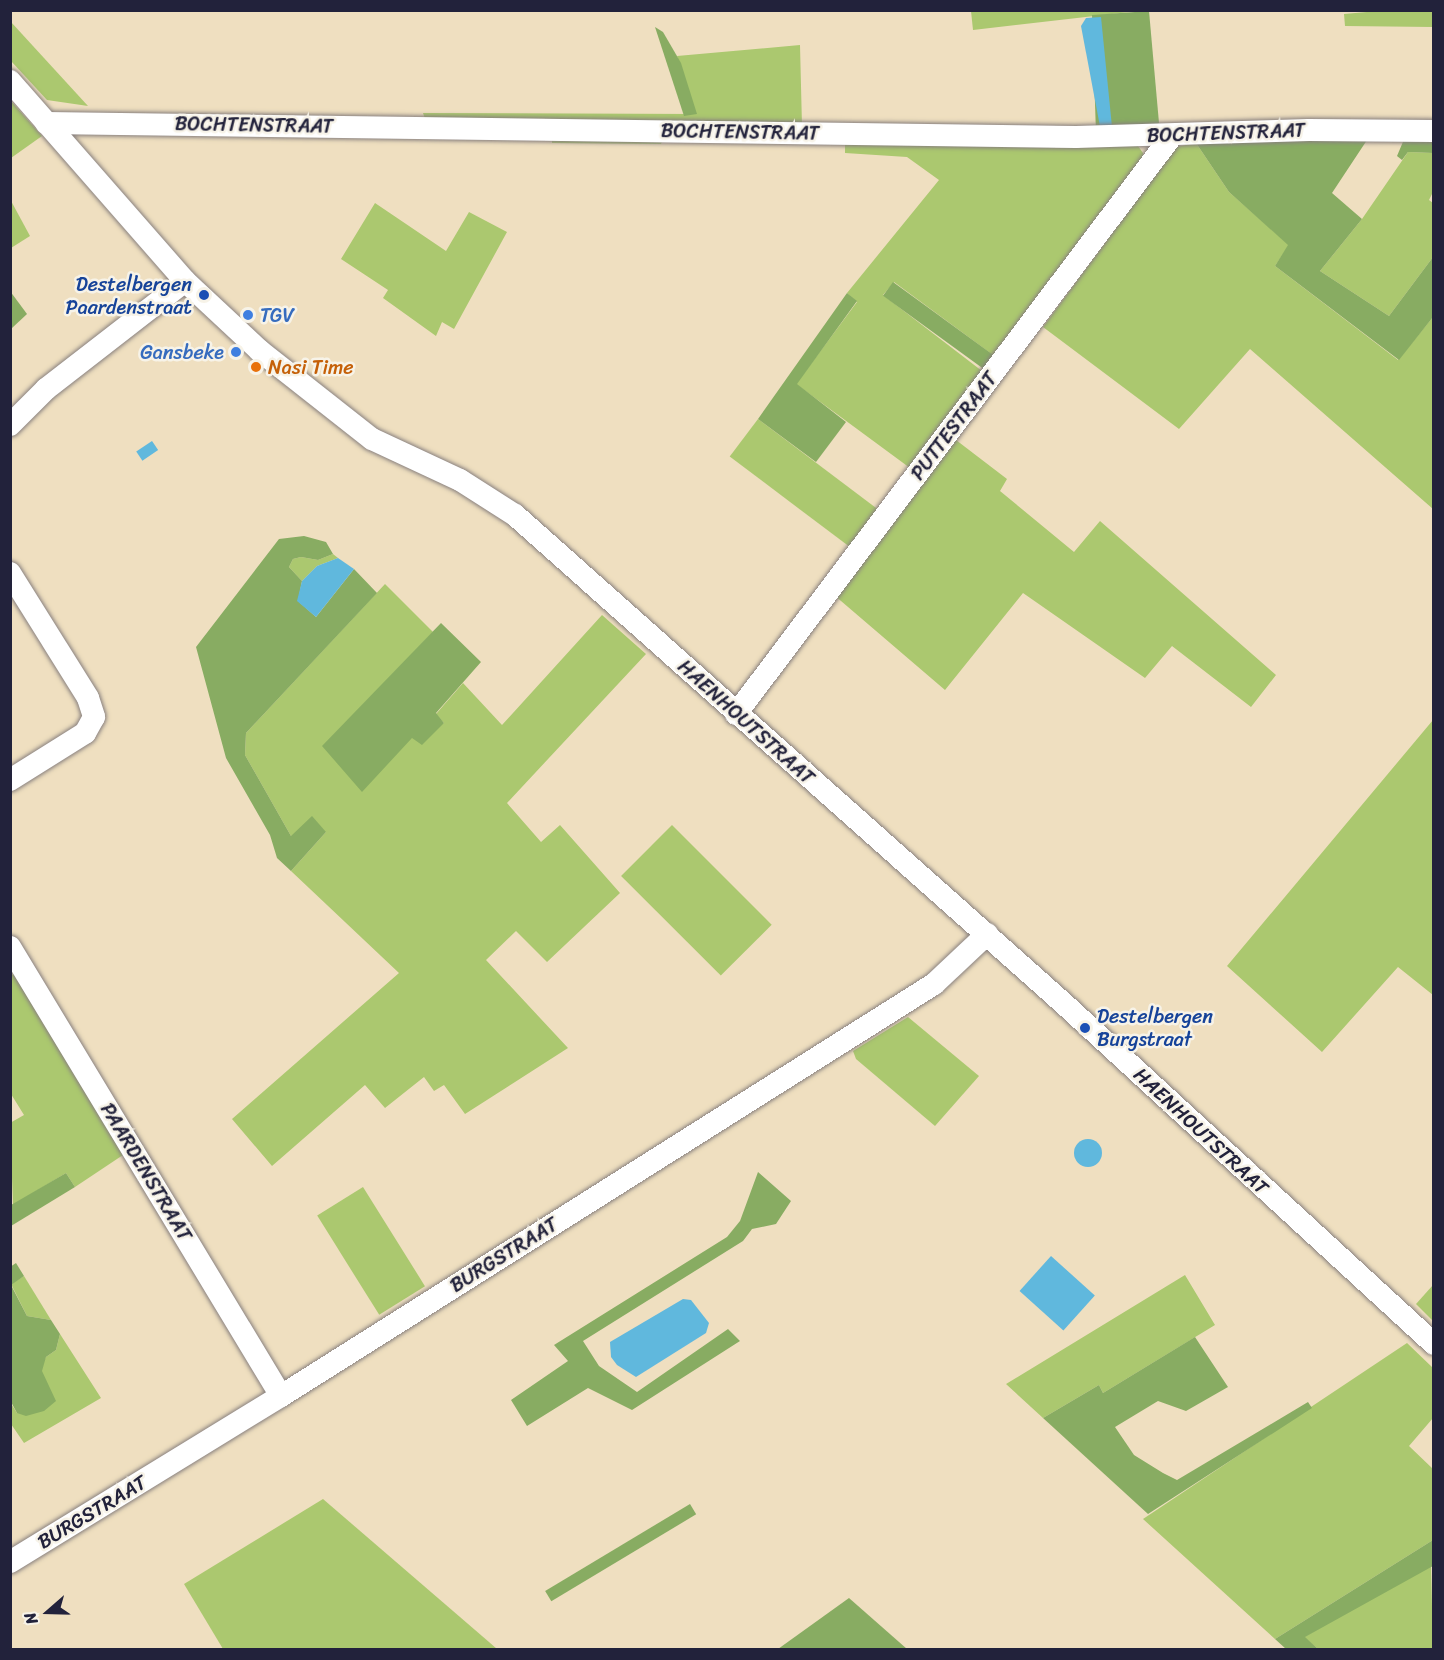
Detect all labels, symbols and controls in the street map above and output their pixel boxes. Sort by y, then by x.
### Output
street label: BOCHTENSTRAAT [175,112,333,138]
street label: BOCHTENSTRAAT [1146,118,1306,148]
street label: BOCHTENSTRAAT [661,119,819,145]
place label: Destelbergen Paardenstraat [66,272,192,319]
marker: Destelbergen Paardenstraat [197,288,211,302]
place label: TGV [260,303,294,327]
marker: TGV [241,308,255,322]
place label: Gansbeke [140,340,224,364]
marker: Gansbeke [229,345,243,359]
place label: Nasi Time [268,355,354,379]
marker: Nasi Time [249,360,263,374]
street label: PUTTESTRAAT [905,367,1003,485]
street label: HAENHOUTSTRAAT [673,654,819,790]
place label: Destelbergen Burgstraat [1097,1005,1213,1052]
marker: Destelbergen Burgstraat [1078,1021,1092,1035]
street label: HAENHOUTSTRAAT [1129,1062,1273,1200]
street label: PAARDENSTRAAT [95,1099,197,1245]
street label: BURGSTRAAT [446,1212,562,1298]
street label: BURGSTRAAT [33,1470,151,1554]
north arrow [18,1582,78,1642]
text: N [15,1608,46,1628]

